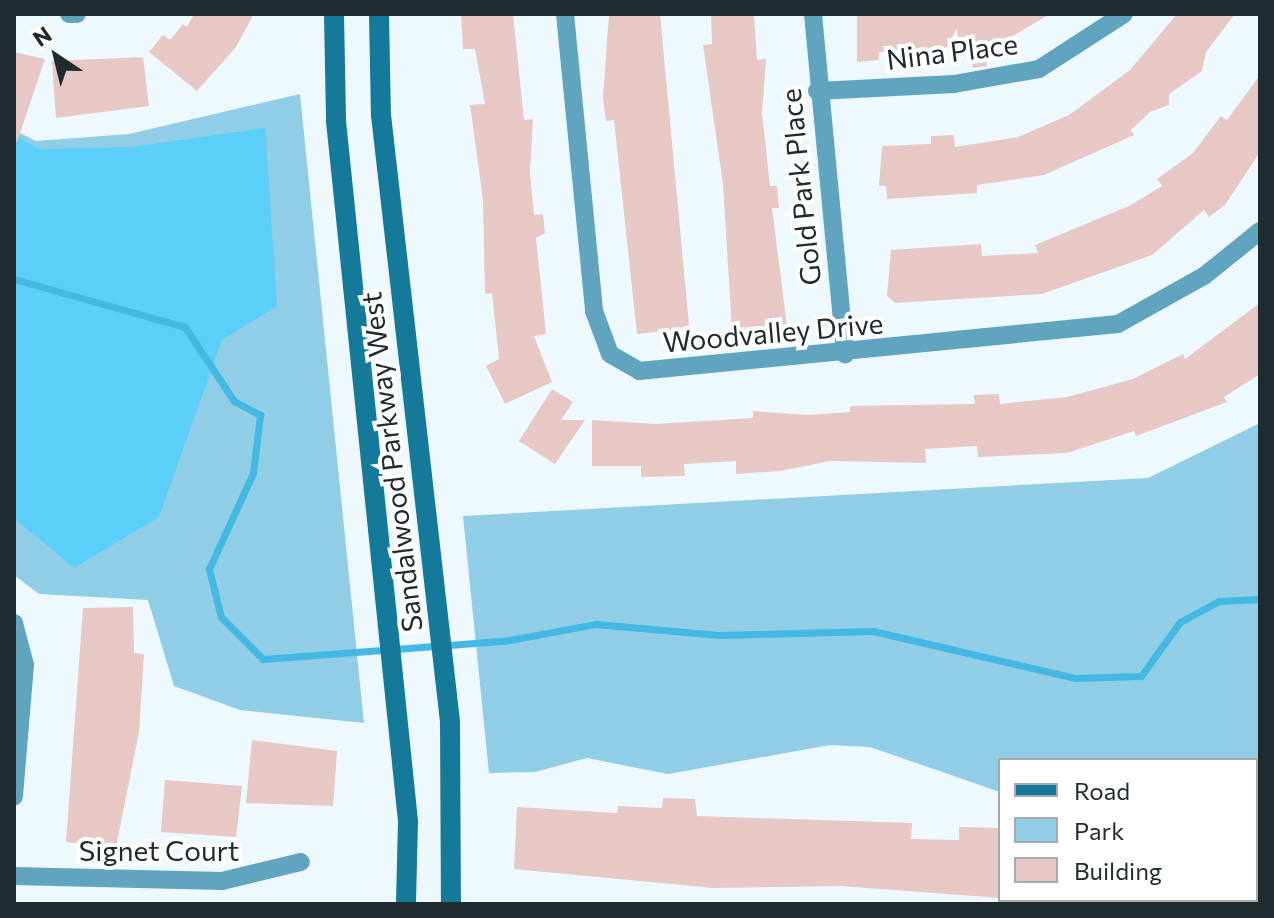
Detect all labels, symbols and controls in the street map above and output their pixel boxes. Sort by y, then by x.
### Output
north arrow [16,16,96,96]
text: N [27,20,56,52]
street label: Nina Place [884,26,1020,76]
street label: Gold Park Place [773,87,827,287]
street label: Sandalwood Parkway West [353,290,429,634]
street label: Woodvalley Drive [661,306,885,358]
legend [998,758,1258,902]
text: Road [1074,776,1130,805]
text: Park [1074,816,1124,845]
street label: Signet Court [79,833,239,867]
text: Building [1074,856,1162,885]

